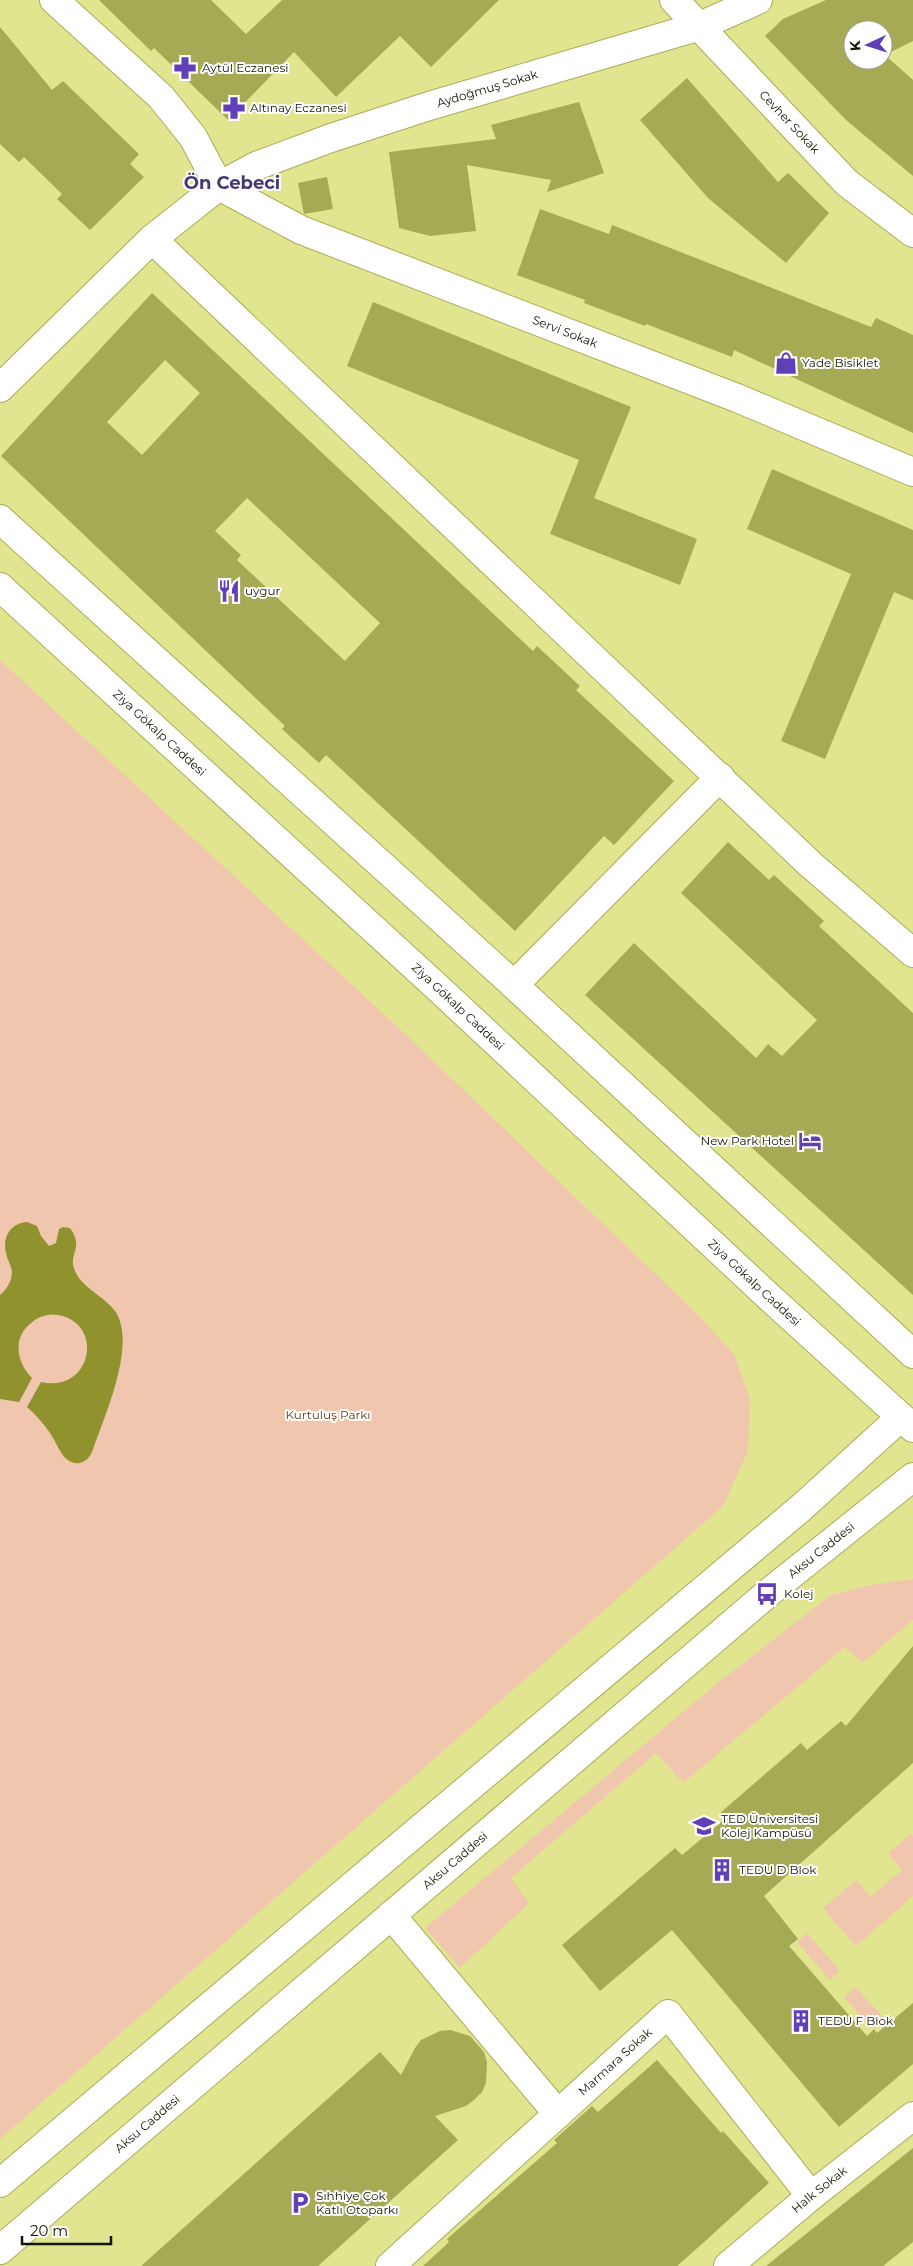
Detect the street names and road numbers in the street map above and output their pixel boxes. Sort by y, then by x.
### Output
street label: Aydoğmuş Sokak [435,66,540,110]
street label: Cevher Sokak [756,87,824,157]
street label: Servi Sokak [530,312,601,351]
street label: Ziya Gökalp Caddesi [110,686,209,779]
street label: Ziya Gökalp Caddesi [409,960,508,1053]
street label: Ziya Gökalp Caddesi [705,1236,804,1329]
street label: Aksu Caddesi [785,1519,857,1581]
street label: Aksu Caddesi [419,1828,490,1892]
street label: Marmara Sokak [575,2024,655,2099]
street label: Aksu Caddesi [112,2092,183,2155]
street label: Halk Sokak [788,2162,850,2216]

